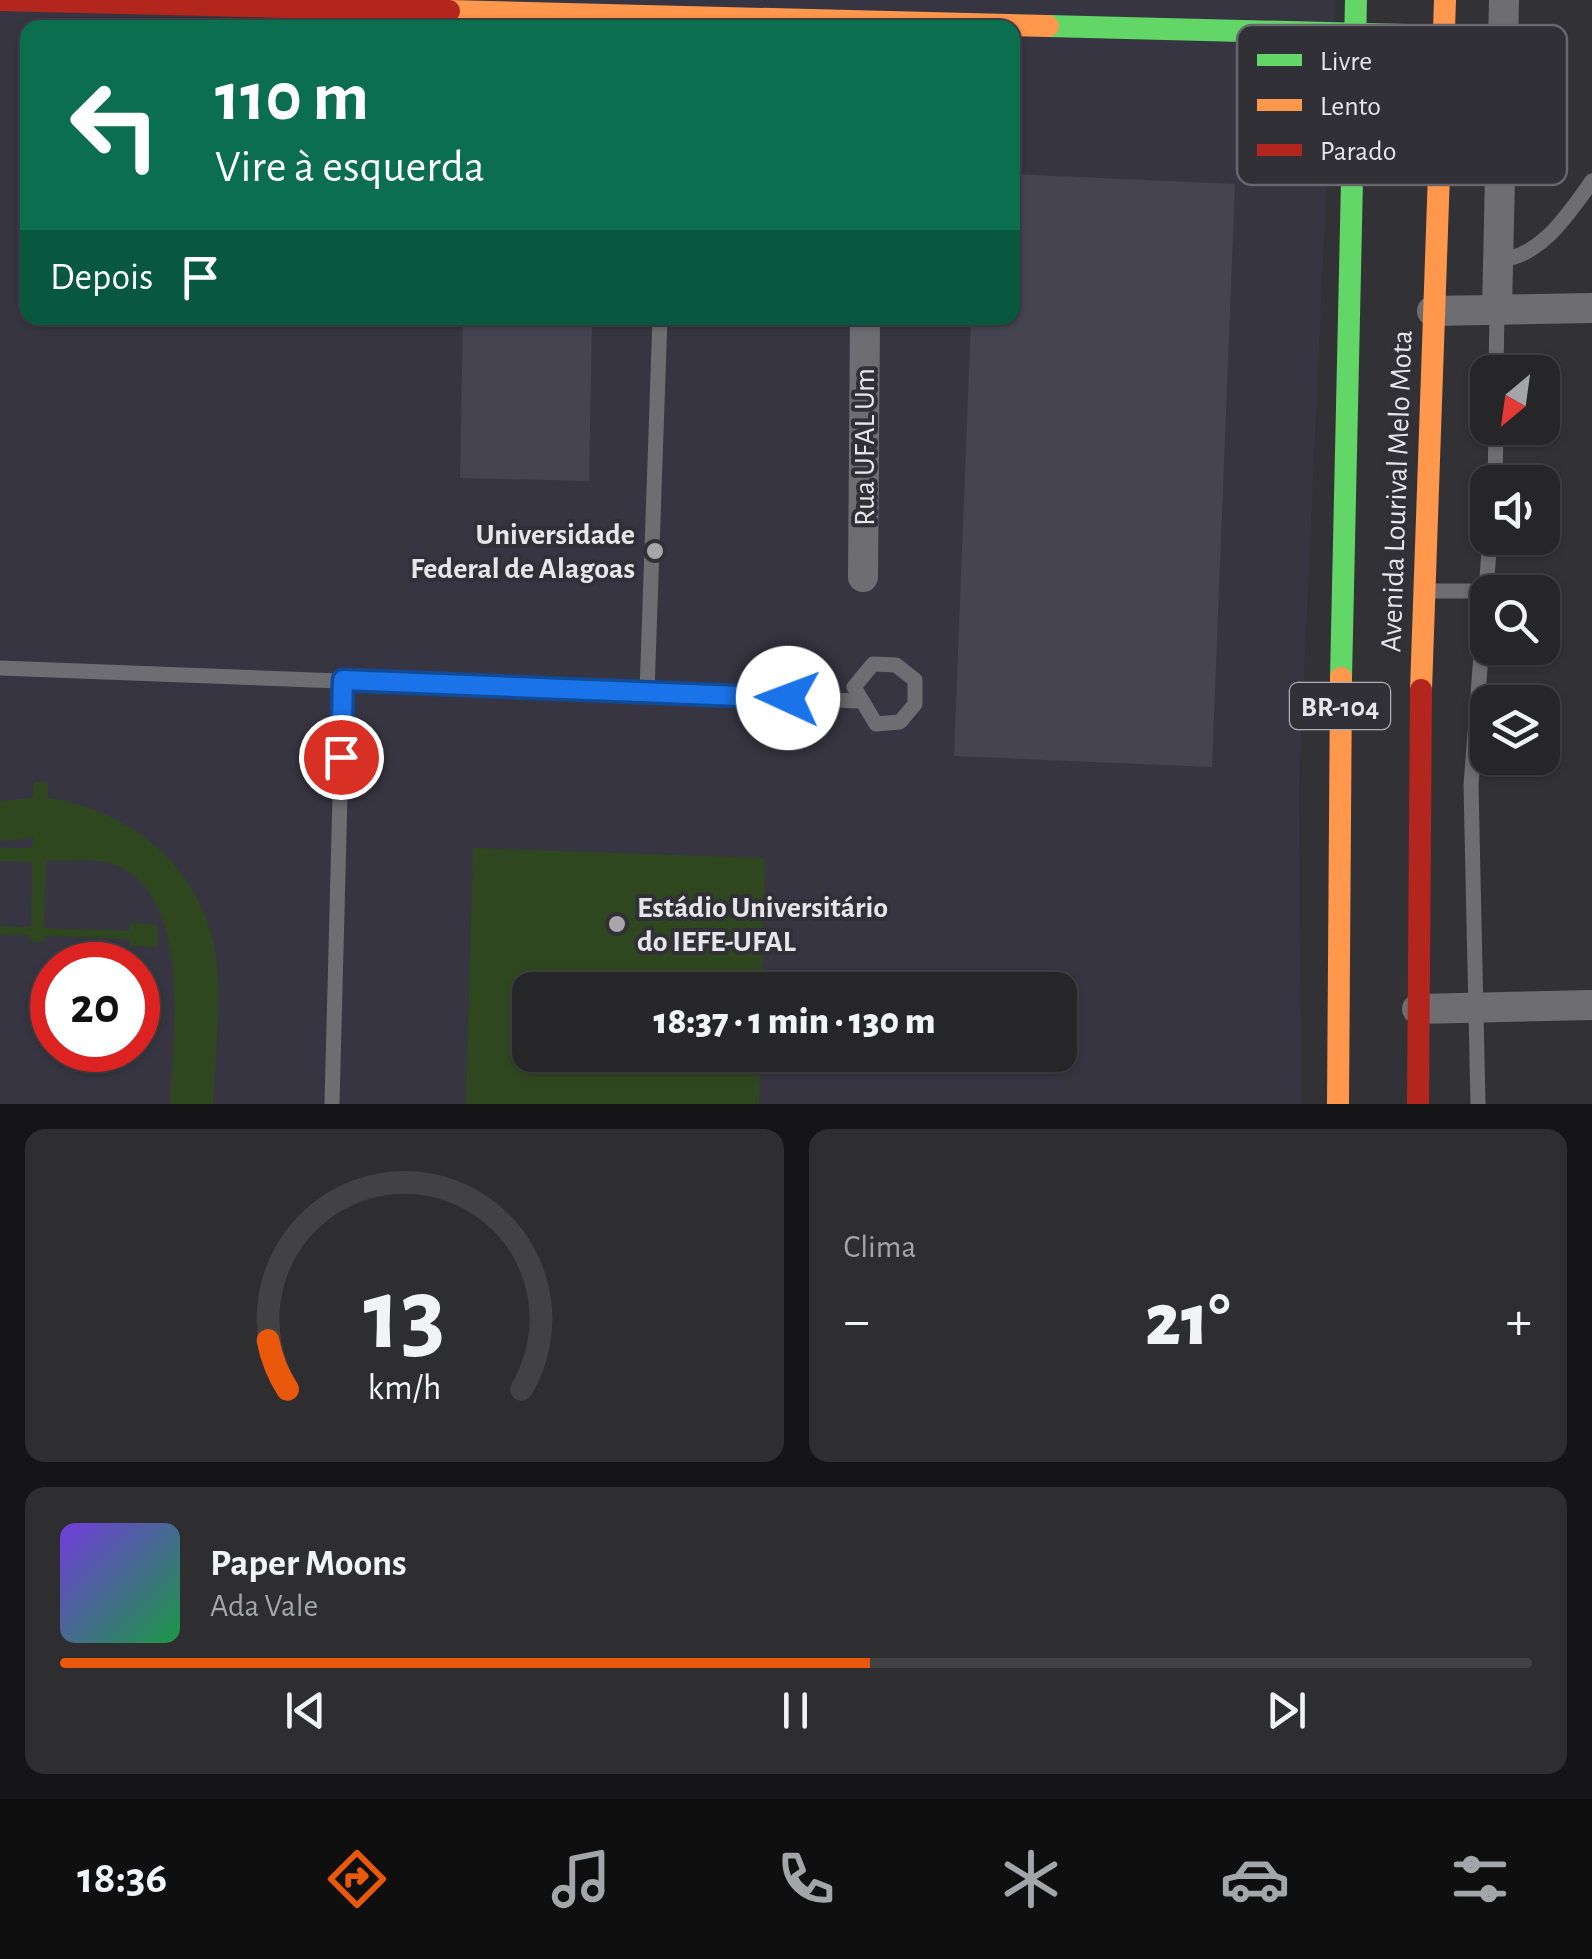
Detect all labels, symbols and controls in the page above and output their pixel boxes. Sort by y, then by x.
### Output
legend [1237,25,1567,185]
text: Livre [1320,48,1372,76]
icon: left [50,60,180,190]
text: 110 m [215,63,369,133]
text: Lento [1320,93,1381,121]
text: Parado [1320,138,1396,166]
text: Vire à esquerda [215,145,485,190]
icon: arrive [173,250,228,305]
text: Depois [50,259,153,297]
street label: Avenida Lourival Melo Mota [1376,329,1418,653]
north arrow [1470,355,1560,445]
map controls [1470,355,1560,775]
street label: Rua UFAL Um [850,368,880,526]
button: sound [1470,465,1560,555]
place label: Universidade Federal de Alagoas [410,520,635,584]
marker: Universidade Federal de Alagoas [644,540,666,562]
button: search [1470,575,1560,665]
position arrow [736,646,840,750]
road number: BR-104 [1290,683,1390,729]
button: layers [1470,685,1560,775]
pin [299,715,384,800]
icon: arrive [314,730,369,785]
place label: Estádio Universitário do IEFE-UFAL [637,893,888,957]
marker: Estádio Universitário do IEFE-UFAL [606,913,628,935]
speed limit sign: 20 [30,942,160,1072]
text: 18:37 · 1 min · 130 m [653,1003,936,1041]
text: Clima [844,1231,916,1263]
text: 13 [363,1264,445,1368]
text: 21° [1145,1284,1230,1359]
text: − [844,1294,870,1349]
text: + [1506,1294,1532,1349]
text: km/h [367,1370,441,1406]
text: Paper Moons [210,1545,407,1583]
text: Ada Vale [210,1590,318,1622]
icon: previous [278,1683,333,1738]
icon: pause [768,1683,823,1738]
icon: next [1259,1683,1314,1738]
icon: directions [322,1844,392,1914]
icon: music [546,1844,616,1914]
icon: phone [771,1844,841,1914]
icon: climate [996,1844,1066,1914]
icon: car [1220,1844,1290,1914]
icon: filters [1445,1844,1515,1914]
text: 18:36 [77,1856,167,1901]

